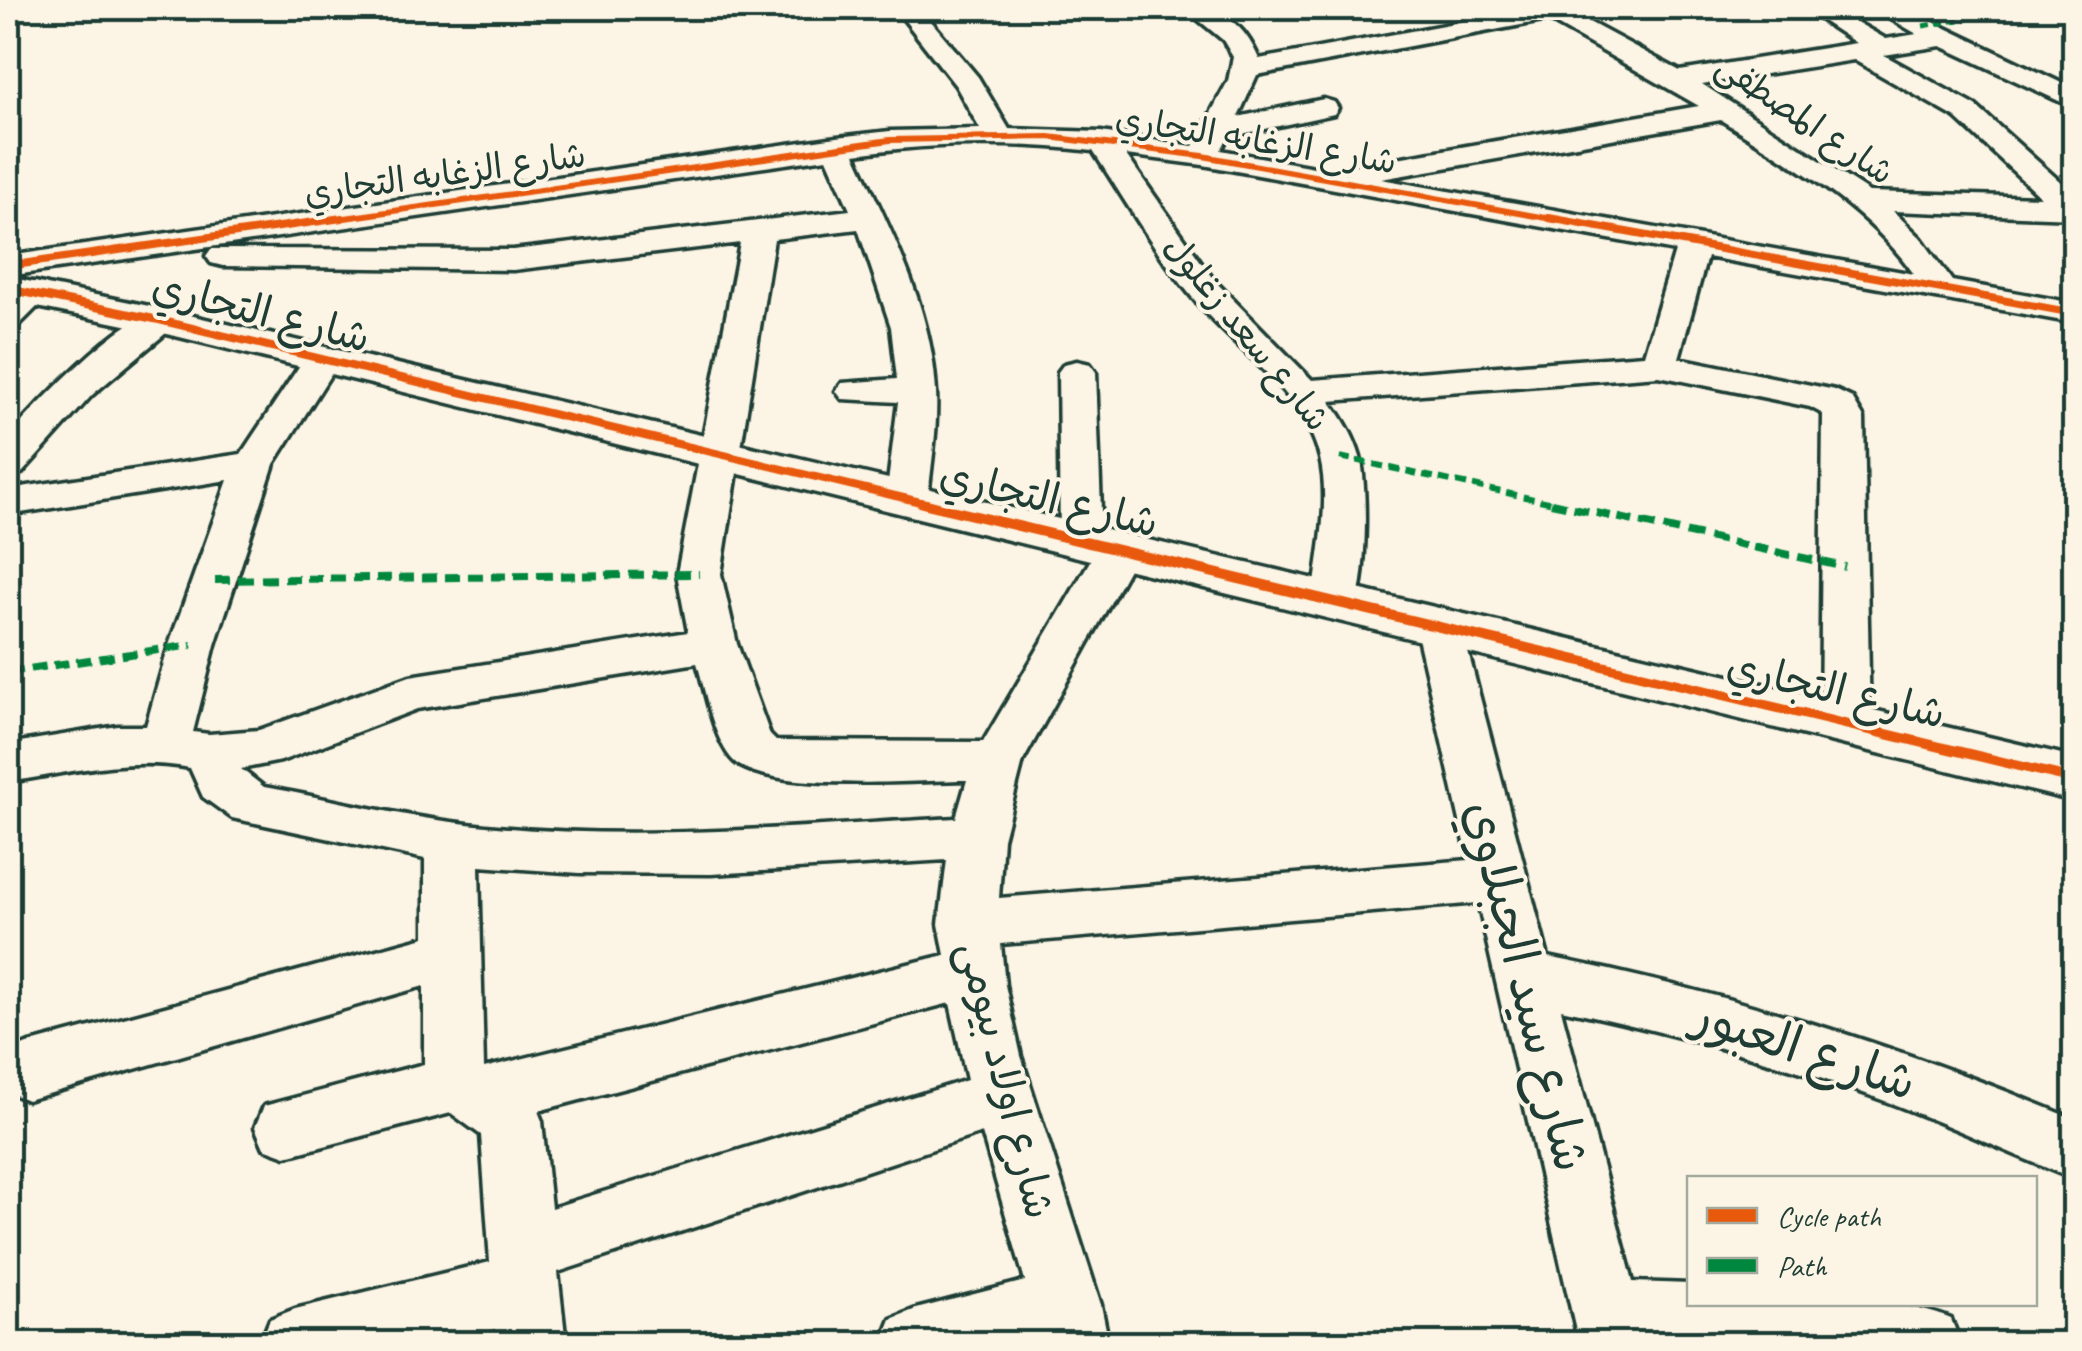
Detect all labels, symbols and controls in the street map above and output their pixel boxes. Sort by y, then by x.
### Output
street label: شارع المصطفى [1706,43,1903,197]
street label: شارع الزغابه التجاري [1112,96,1400,186]
street label: شارع الزغابه التجاري [301,132,589,218]
street label: شارع سعد زغلول [1152,226,1340,442]
street label: شارع التجاري [146,259,375,368]
street label: شارع التجاري [934,448,1163,553]
street label: شارع التجاري [1721,639,1950,744]
street label: شارع سيد الجبلاوي [1448,794,1604,1179]
street label: شارع اولاد بيومى [944,936,1066,1225]
street label: شارع العبور [1681,982,1924,1117]
legend [1687,1176,2037,1306]
text: Cycle path [1777,1197,1881,1235]
text: Path [1777,1247,1828,1285]

